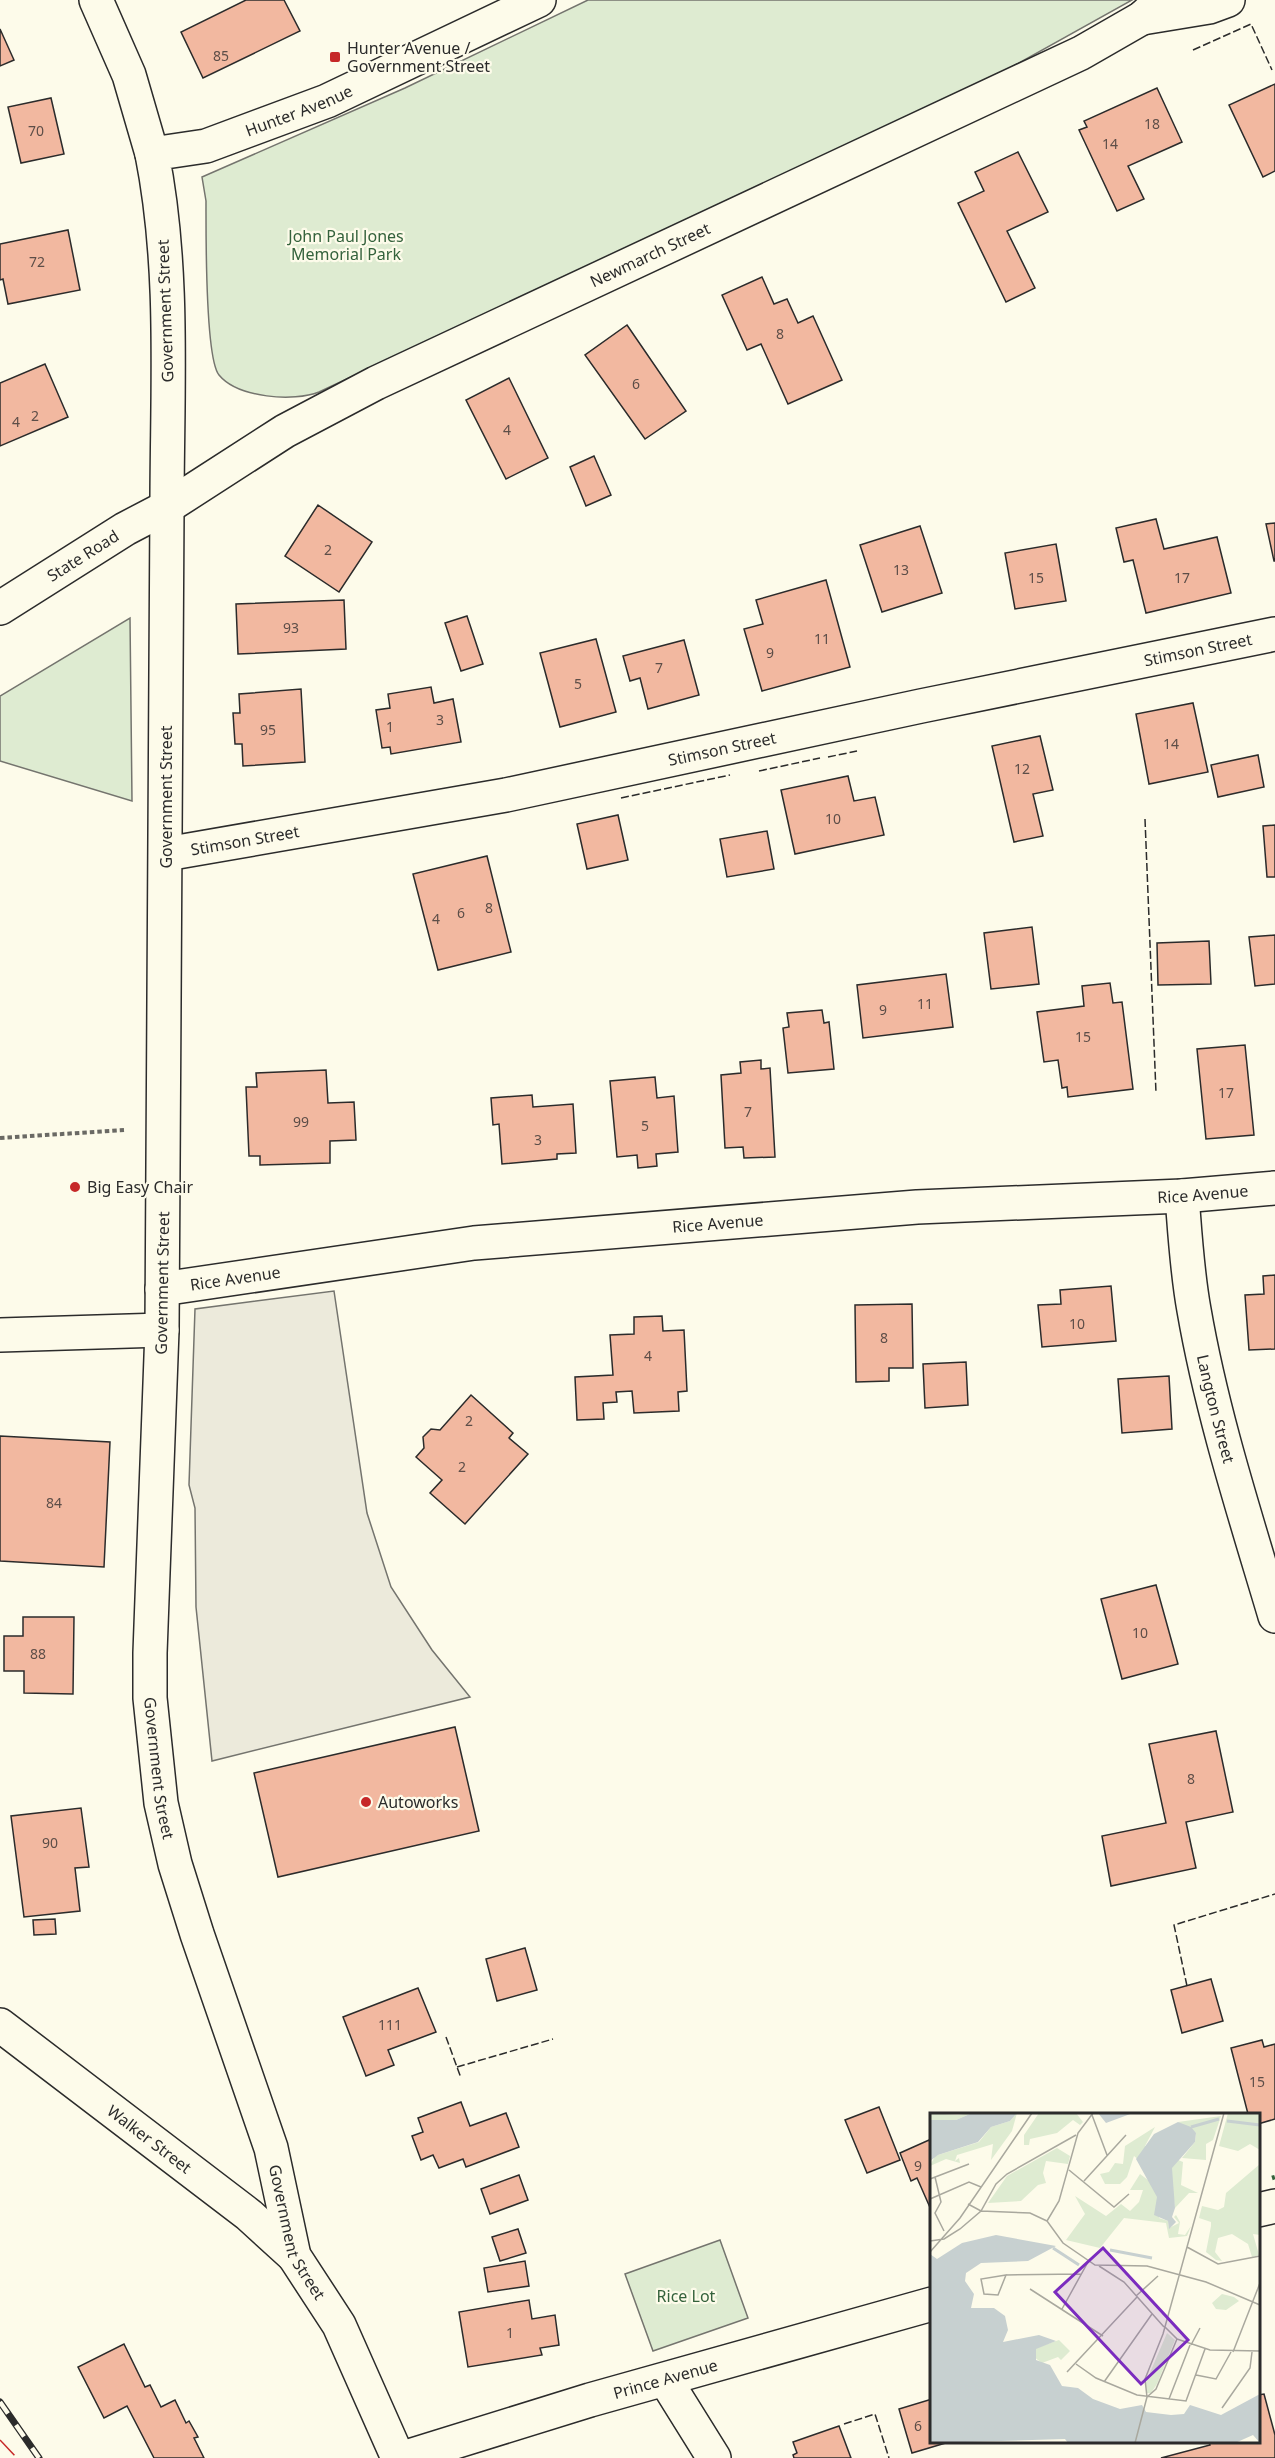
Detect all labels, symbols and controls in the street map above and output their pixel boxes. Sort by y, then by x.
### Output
place label: Hunter Avenue / Government Street [347,37,490,77]
house number: 85 [213,46,229,65]
marker: Hunter Avenue / Government Street [328,50,342,64]
street label: Hunter Avenue [242,79,356,141]
house number: 18 [1144,114,1160,133]
house number: 70 [28,121,44,140]
house number: 14 [1102,134,1118,153]
street label: Newmarch Street [586,217,714,292]
park label: John Paul Jones Memorial Park [286,225,404,265]
street label: Government Street [152,239,178,383]
house number: 72 [29,252,45,271]
house number: 8 [776,324,784,343]
house number: 6 [632,374,640,393]
house number: 2 [31,406,39,425]
house number: 4 [12,412,20,431]
house number: 4 [503,420,511,439]
street label: State Road [43,525,123,587]
house number: 2 [324,540,332,559]
house number: 13 [893,560,909,579]
house number: 15 [1028,568,1044,587]
house number: 17 [1174,568,1190,587]
house number: 93 [283,618,299,637]
street label: Stimson Street [1142,628,1254,671]
house number: 11 [814,629,830,648]
house number: 9 [766,643,774,662]
house number: 7 [655,658,663,677]
house number: 5 [574,674,582,693]
house number: 3 [436,710,444,729]
house number: 1 [386,717,394,736]
house number: 95 [260,720,276,739]
street label: Government Street [155,725,177,869]
street label: Stimson Street [666,726,778,771]
house number: 14 [1163,734,1179,753]
house number: 12 [1014,759,1030,778]
house number: 10 [825,809,841,828]
street label: Stimson Street [189,820,301,861]
house number: 8 [485,898,493,917]
house number: 6 [457,903,465,922]
house number: 4 [432,909,440,928]
house number: 11 [917,994,933,1013]
house number: 9 [879,1000,887,1019]
house number: 15 [1075,1027,1091,1046]
house number: 17 [1218,1083,1234,1102]
house number: 7 [744,1102,752,1121]
house number: 99 [293,1112,309,1131]
house number: 5 [641,1116,649,1135]
house number: 3 [534,1130,542,1149]
place label: Big Easy Chair [87,1176,193,1198]
street label: Rice Avenue [1157,1179,1249,1208]
marker: Big Easy Chair [68,1180,82,1194]
street label: Rice Avenue [671,1209,764,1238]
street label: Government Street [150,1211,174,1355]
street label: Rice Avenue [188,1261,282,1296]
house number: 10 [1069,1314,1085,1333]
house number: 8 [880,1328,888,1347]
house number: 4 [644,1346,652,1365]
street label: Langton Street [1192,1352,1240,1466]
house number: 2 [465,1411,473,1430]
house number: 2 [458,1457,466,1476]
house number: 84 [46,1493,62,1512]
house number: 10 [1132,1623,1148,1642]
house number: 88 [30,1644,46,1663]
street label: Government Street [139,1696,180,1842]
house number: 8 [1187,1769,1195,1788]
place label: Autoworks [378,1791,458,1813]
marker: Autoworks [359,1795,373,1809]
house number: 90 [42,1833,58,1852]
house number: 111 [378,2015,402,2034]
house number: 15 [1249,2072,1265,2091]
street label: Walker Street [103,2100,196,2178]
inset map [930,2113,1260,2443]
house number: 9 [914,2156,922,2175]
street label: Government Street [264,2162,331,2304]
park label: Rice Lot [657,2285,716,2307]
house number: 1 [506,2323,514,2342]
street label: Prince Avenue [611,2354,720,2404]
house number: 6 [914,2416,922,2435]

